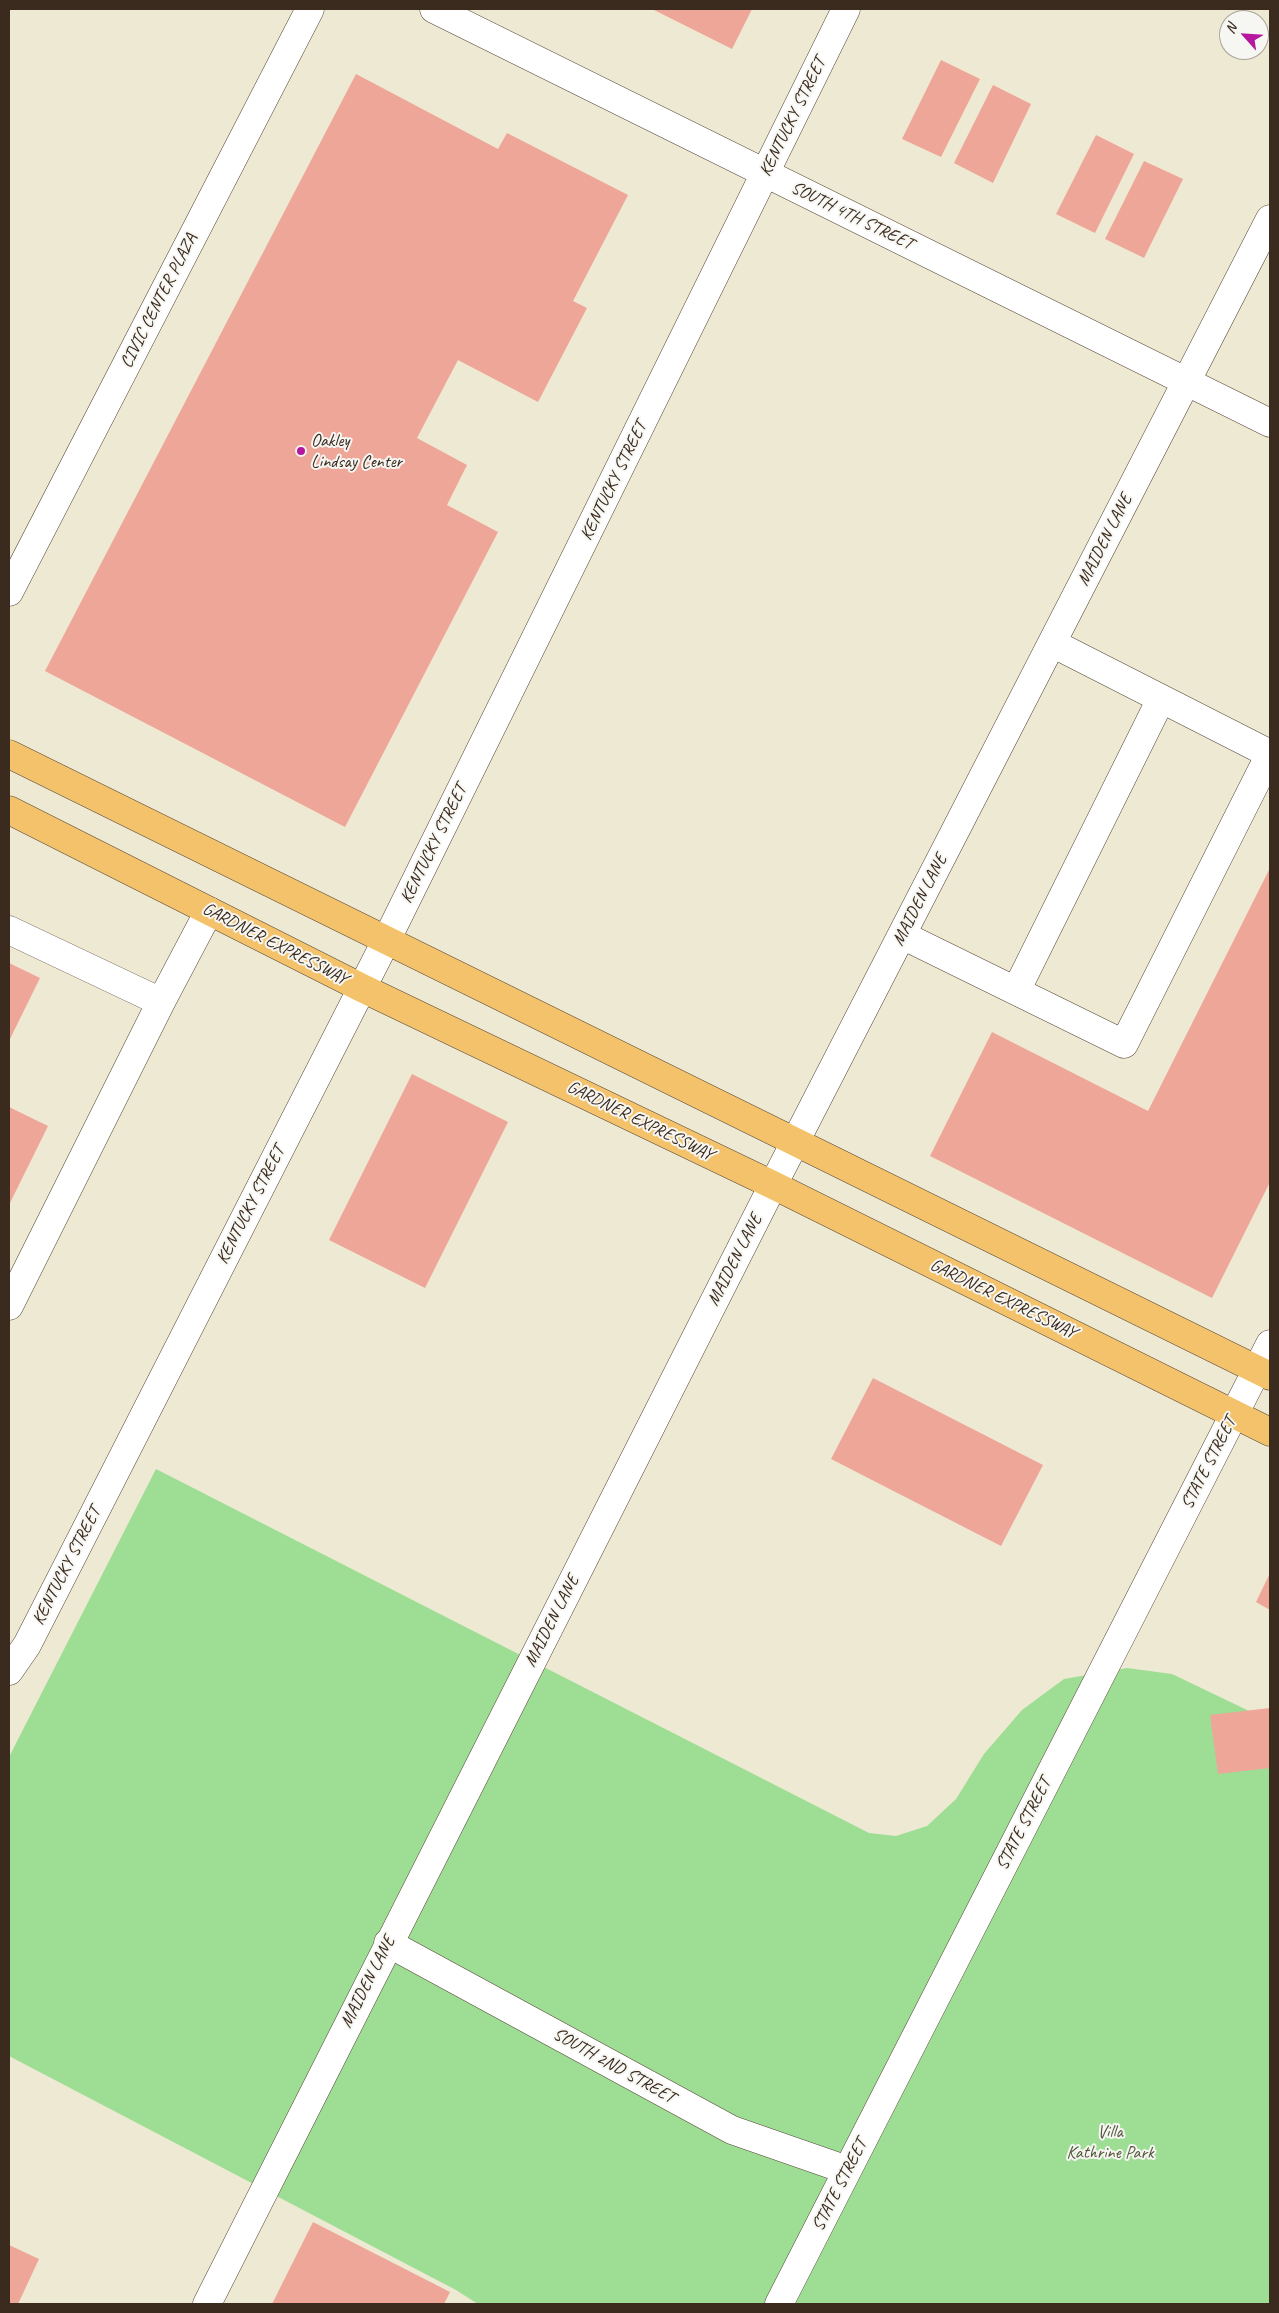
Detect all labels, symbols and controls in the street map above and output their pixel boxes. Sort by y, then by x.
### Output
north arrow [1219,10,1269,60]
text: N [1221,21,1241,36]
street label: KENTUCKY STREET [755,54,831,180]
street label: SOUTH 4TH STREET [787,177,917,255]
street label: CIVIC CENTER PLAZA [116,230,202,372]
street label: KENTUCKY STREET [576,418,652,544]
place label: Oakley Lindsay Center [311,430,402,472]
marker: Oakley Lindsay Center [295,445,307,457]
street label: MAIDEN LANE [1073,491,1137,589]
street label: KENTUCKY STREET [396,781,472,907]
street label: MAIDEN LANE [888,851,952,949]
street label: GARDNER EXPRESSWAY [199,898,351,990]
street label: GARDNER EXPRESSWAY [563,1076,717,1166]
street label: KENTUCKY STREET [212,1142,290,1268]
street label: MAIDEN LANE [703,1211,767,1309]
street label: GARDNER EXPRESSWAY [926,1254,1080,1344]
street label: STATE STREET [1177,1413,1241,1513]
street label: KENTUCKY STREET [28,1503,106,1629]
street label: MAIDEN LANE [520,1572,584,1670]
street label: STATE STREET [992,1774,1056,1874]
street label: MAIDEN LANE [336,1933,400,2031]
street label: SOUTH 2ND STREET [549,2024,679,2108]
park label: Villa Kathrine Park [1067,2121,1153,2164]
street label: STATE STREET [808,2135,872,2235]

